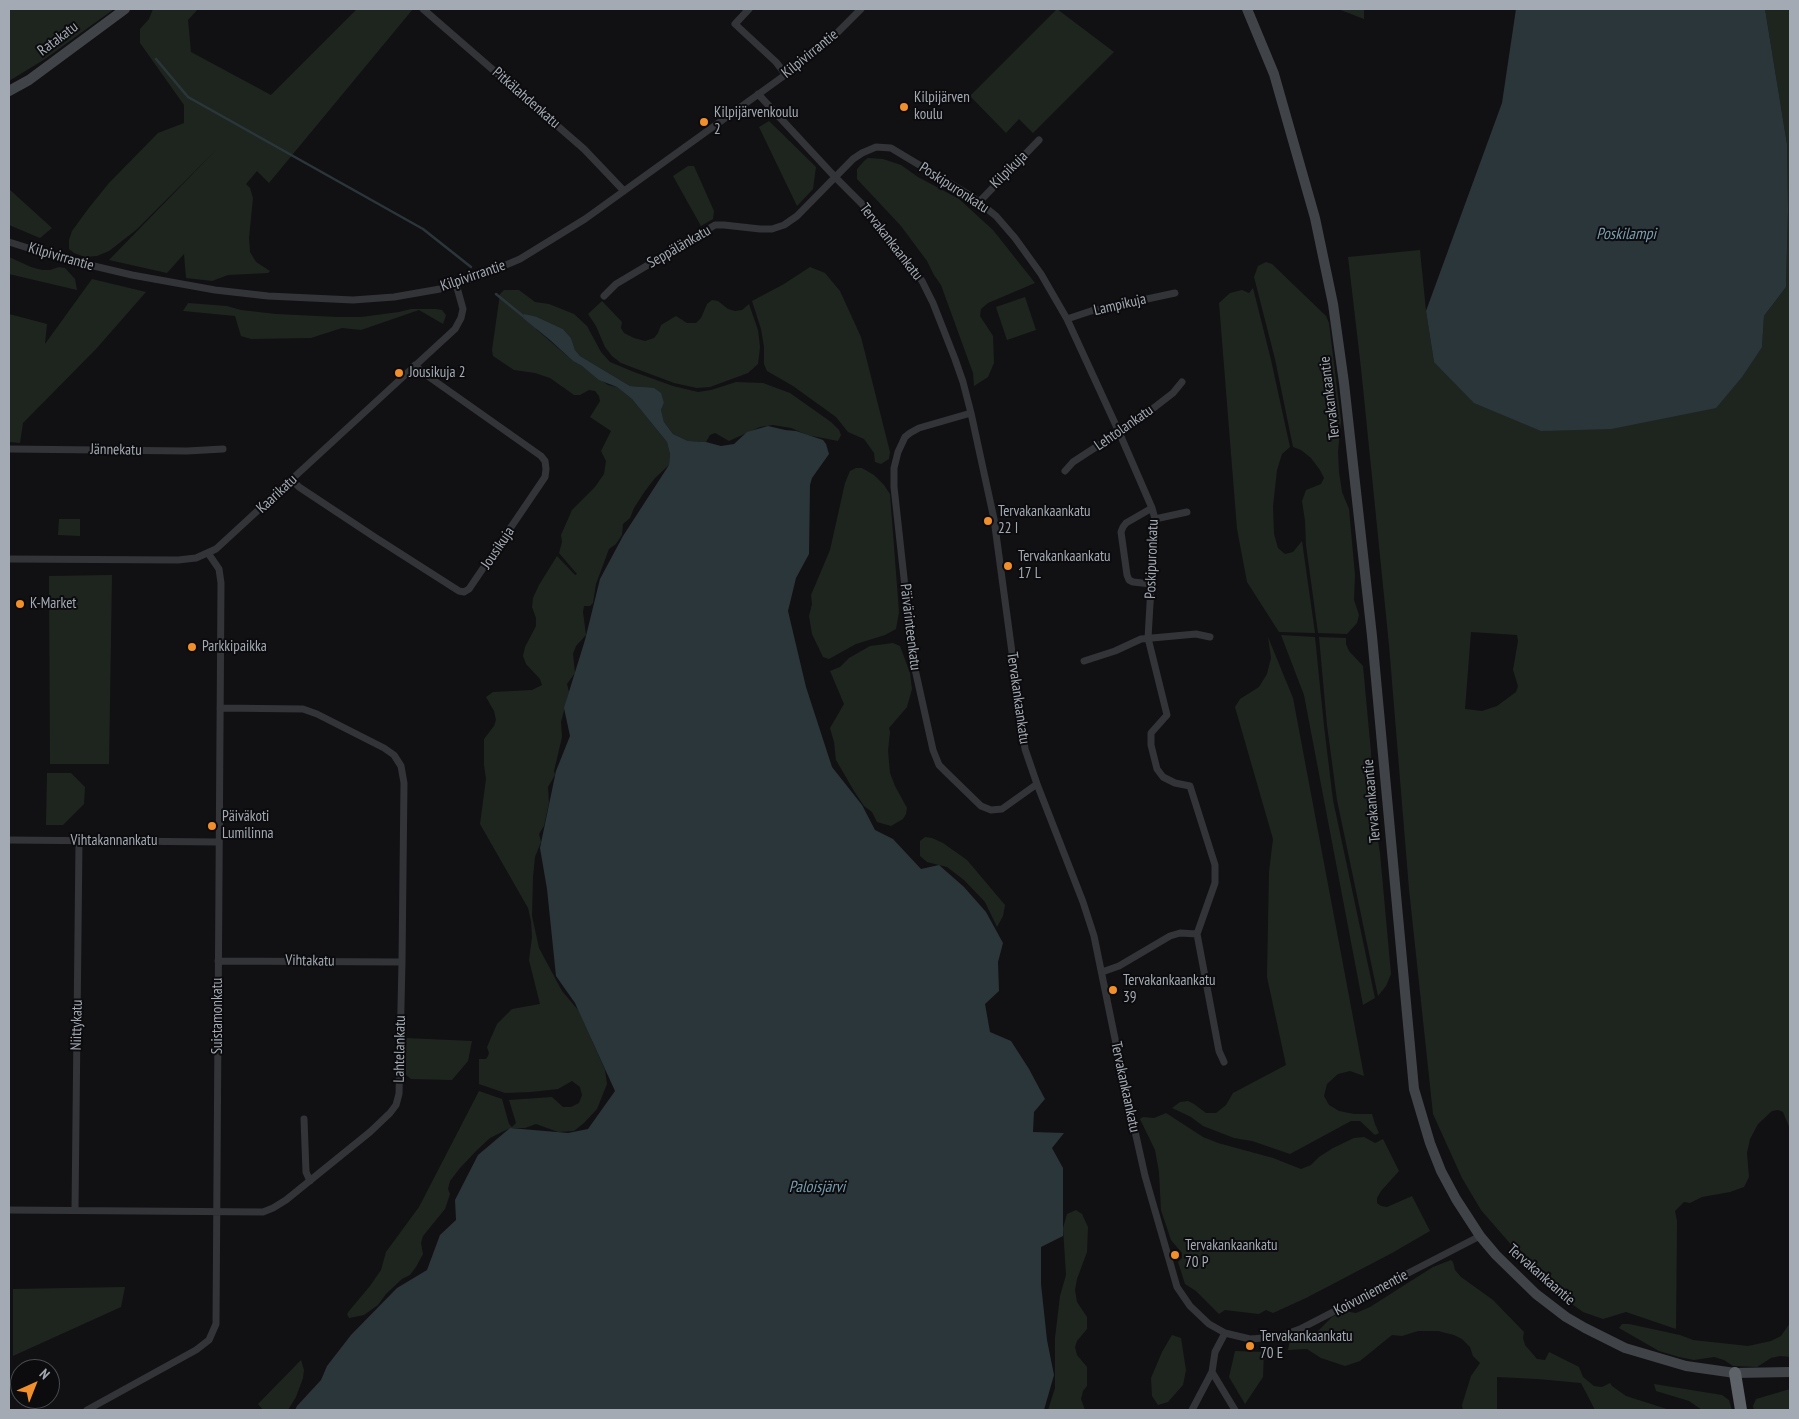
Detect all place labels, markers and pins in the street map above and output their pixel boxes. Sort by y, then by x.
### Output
place label: Kilpijärven koulu [914,89,970,124]
marker: Kilpijärven koulu [898,101,910,113]
place label: Kilpijärvenkoulu 2 [714,104,799,139]
marker: Kilpijärvenkoulu 2 [698,116,710,128]
place label: Jousikuja 2 [409,364,465,382]
marker: Jousikuja 2 [393,367,405,379]
place label: Tervakankaankatu 22 I [998,503,1091,538]
marker: Tervakankaankatu 22 I [982,515,994,527]
place label: Tervakankaankatu 17 L [1018,548,1111,583]
marker: Tervakankaankatu 17 L [1002,560,1014,572]
place label: K-Market [30,595,76,613]
marker: K-Market [14,598,26,610]
place label: Parkkipaikka [202,638,267,656]
marker: Parkkipaikka [186,641,198,653]
place label: Päiväkoti Lumilinna [222,808,273,843]
marker: Päiväkoti Lumilinna [206,820,218,832]
place label: Tervakankaankatu 39 [1123,972,1216,1007]
marker: Tervakankaankatu 39 [1107,984,1119,996]
place label: Tervakankaankatu 70 P [1185,1237,1278,1272]
marker: Tervakankaankatu 70 P [1169,1249,1181,1261]
place label: Tervakankaankatu 70 E [1260,1328,1353,1363]
marker: Tervakankaankatu 70 E [1244,1340,1256,1352]

